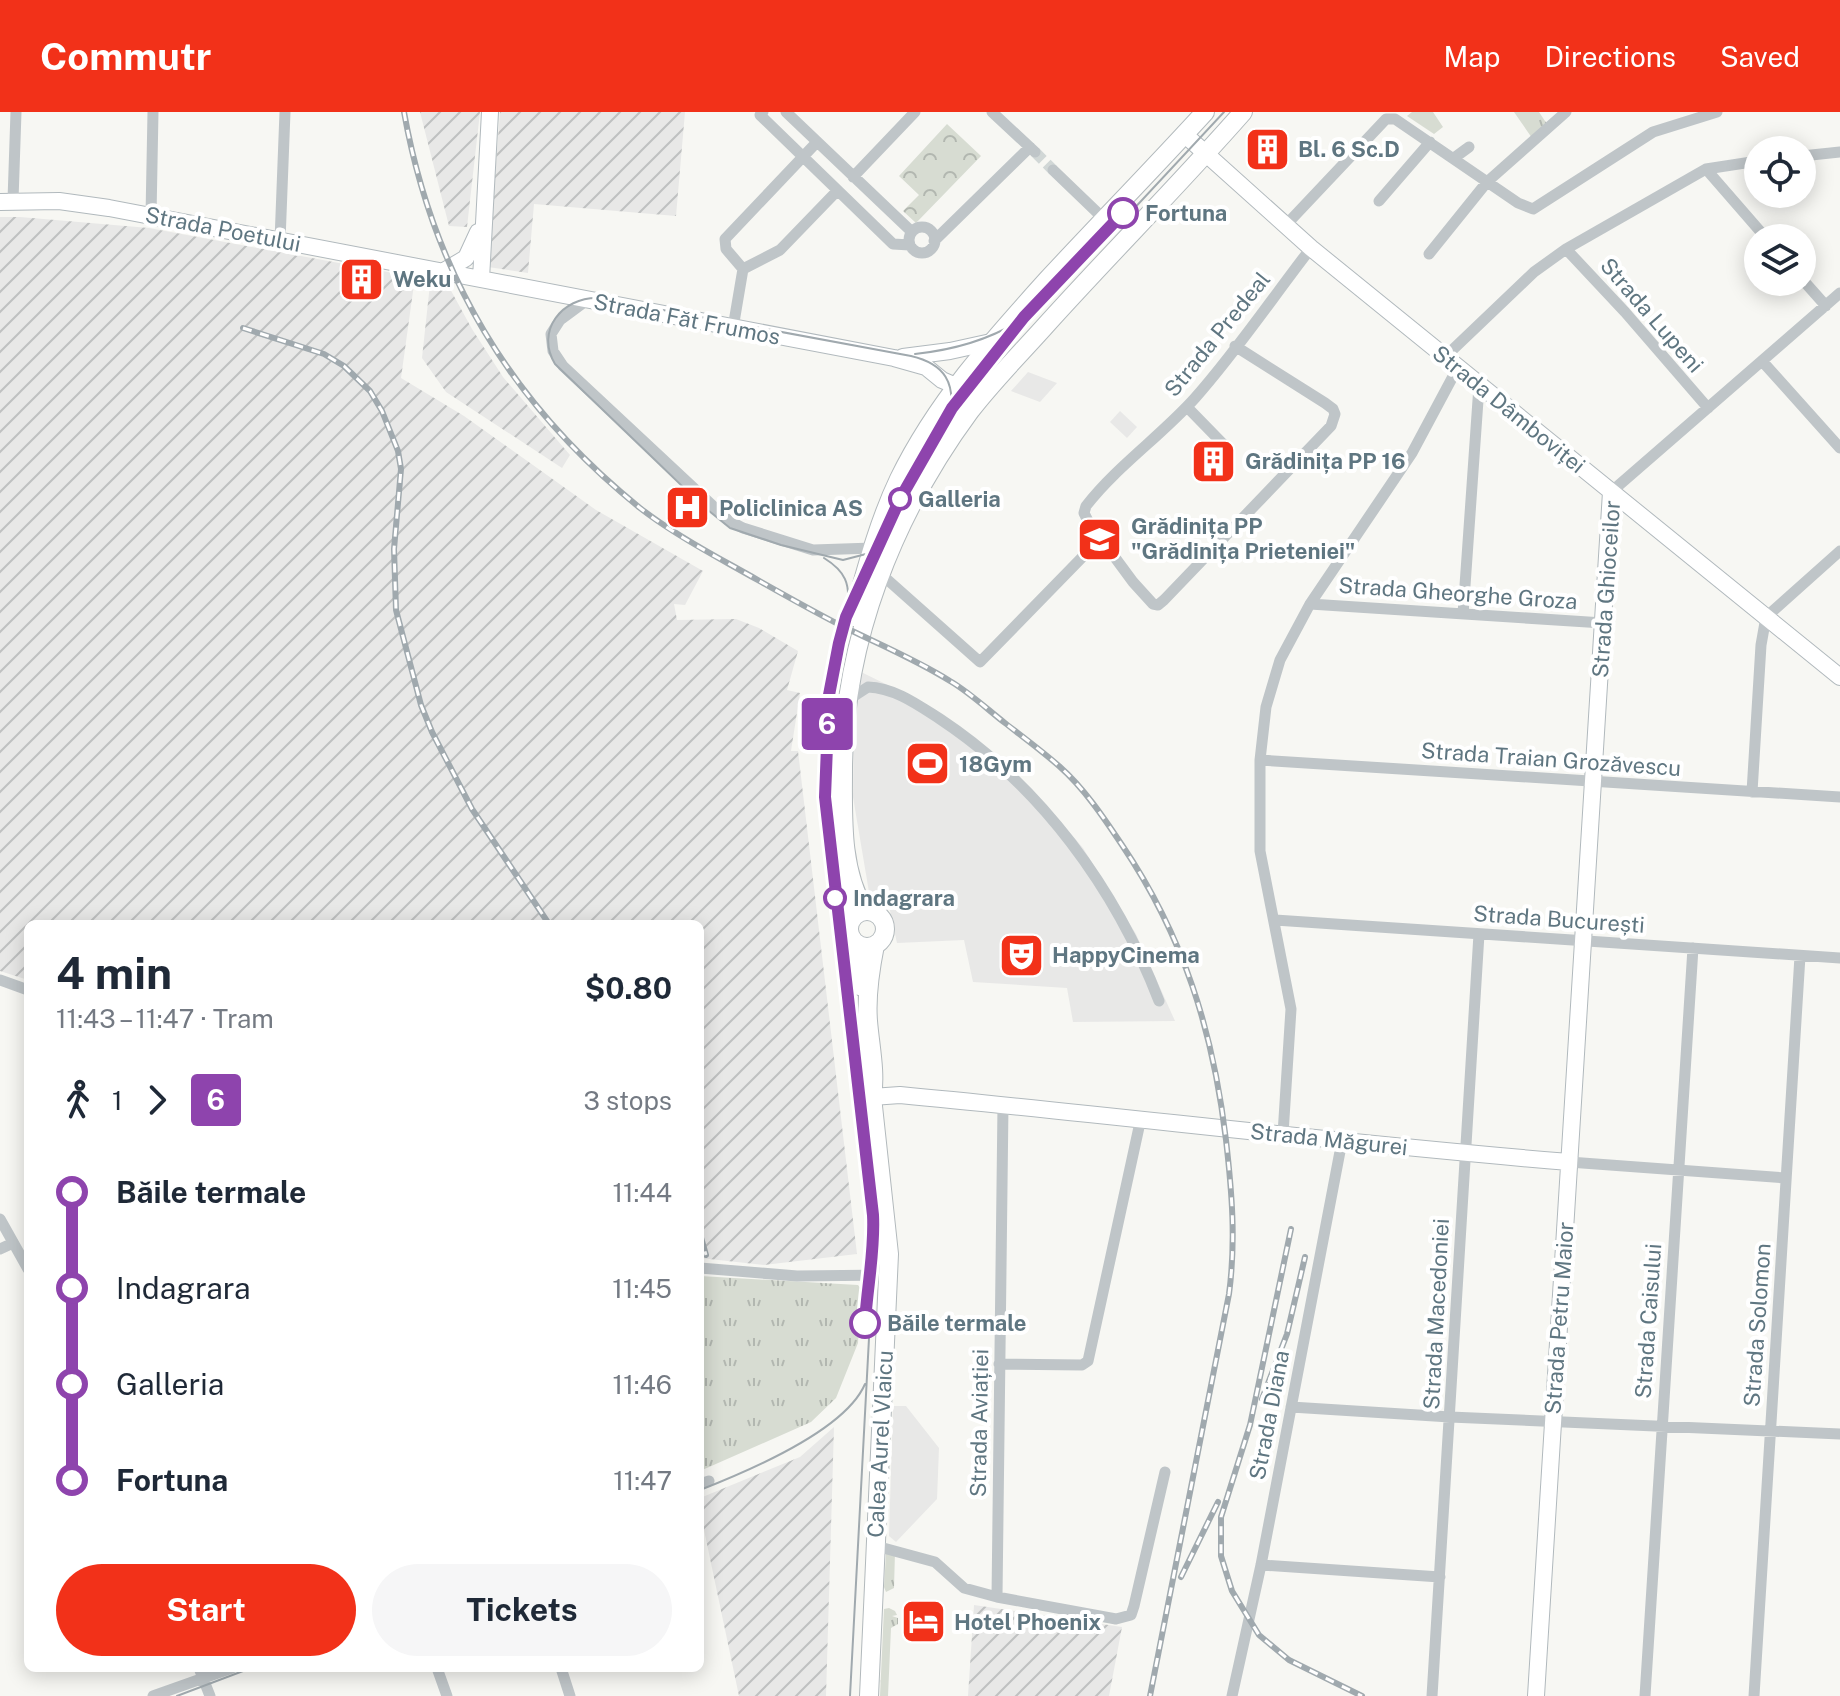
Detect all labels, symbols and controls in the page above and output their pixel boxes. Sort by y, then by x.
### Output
text: Commutr [40,34,211,79]
text: Map [1444,40,1500,73]
text: Directions [1544,40,1676,73]
text: Saved [1720,40,1800,73]
building icon: Bl. 6 Sc.D [1243,125,1291,173]
place label: Bl. 6 Sc.D [1298,136,1400,162]
map controls [1744,136,1816,296]
button: locate [1744,136,1816,208]
marker: Fortuna [1108,198,1138,228]
place label: Fortuna [1145,200,1227,226]
street label: Strada Poetului [143,201,303,257]
button: layers [1744,224,1816,296]
street label: Strada Lupeni [1595,252,1709,378]
building icon: Weku [338,255,386,303]
place label: Weku [393,266,451,292]
street label: Strada Predeal [1159,266,1275,402]
street label: Strada Făt Frumos [592,288,782,350]
street label: Strada Dâmboviței [1428,340,1590,478]
building icon: Grădinița PP 16 [1190,437,1238,485]
place label: Grădinița PP 16 [1245,448,1405,474]
hospital icon: Policlinica AS [664,484,712,532]
place label: Galleria [918,486,1001,512]
marker: Galleria [889,488,911,510]
place label: Policlinica AS [719,495,863,521]
street label: Strada Ghioceilor [1587,499,1625,679]
place label: Grădinița PP "Grădinița Prieteniei" [1131,513,1355,564]
school or university icon: Grădinița PP "Grădinița Prieteniei" [1076,515,1124,563]
street label: Strada Gheorghe Groza [1338,572,1578,614]
line badge: 6 [801,698,853,750]
text: 6 [818,707,836,740]
street label: Strada Traian Grozăvescu [1420,737,1682,781]
sports icon: 18Gym [904,740,952,788]
place label: 18Gym [959,751,1032,777]
place label: Indagrara [853,885,955,911]
marker: Indagrara [824,887,846,909]
street label: Strada București [1472,900,1646,938]
theatre icon: HappyCinema [997,931,1045,979]
place label: HappyCinema [1052,942,1200,968]
text: 4 min [56,947,172,999]
text: $0.80 [585,970,672,1006]
text: 11:43 – 11:47 · Tram [56,1003,274,1034]
icon: walk [56,1078,100,1122]
icon: forward [135,1078,179,1122]
text: 6 [207,1083,225,1116]
text: 1 [112,1085,123,1116]
text: 3 stops [583,1085,672,1116]
street label: Strada Măgurei [1249,1118,1409,1160]
text: Băile termale [116,1174,306,1210]
text: 11:44 [612,1177,672,1208]
street label: Strada Macedoniei [1418,1218,1454,1410]
street label: Strada Petru Maior [1539,1221,1579,1415]
street label: Strada Solomon [1738,1242,1776,1408]
street label: Strada Caisului [1630,1243,1666,1399]
text: Indagrara [116,1270,251,1306]
text: 11:45 [612,1273,672,1304]
marker: Băile termale [850,1308,880,1338]
place label: Băile termale [887,1310,1027,1336]
street label: Strada Diana [1244,1348,1294,1482]
street label: Strada Aviației [965,1349,993,1497]
street label: Calea Aurel Vlaicu [862,1350,898,1538]
text: Galleria [116,1366,224,1402]
text: 11:46 [613,1369,672,1400]
text: Fortuna [116,1462,228,1498]
text: 11:47 [613,1465,672,1496]
button: Start [56,1564,356,1656]
button: Tickets [372,1564,672,1656]
hotel icon: Hotel Phoenix [899,1598,947,1646]
place label: Hotel Phoenix [954,1609,1101,1635]

